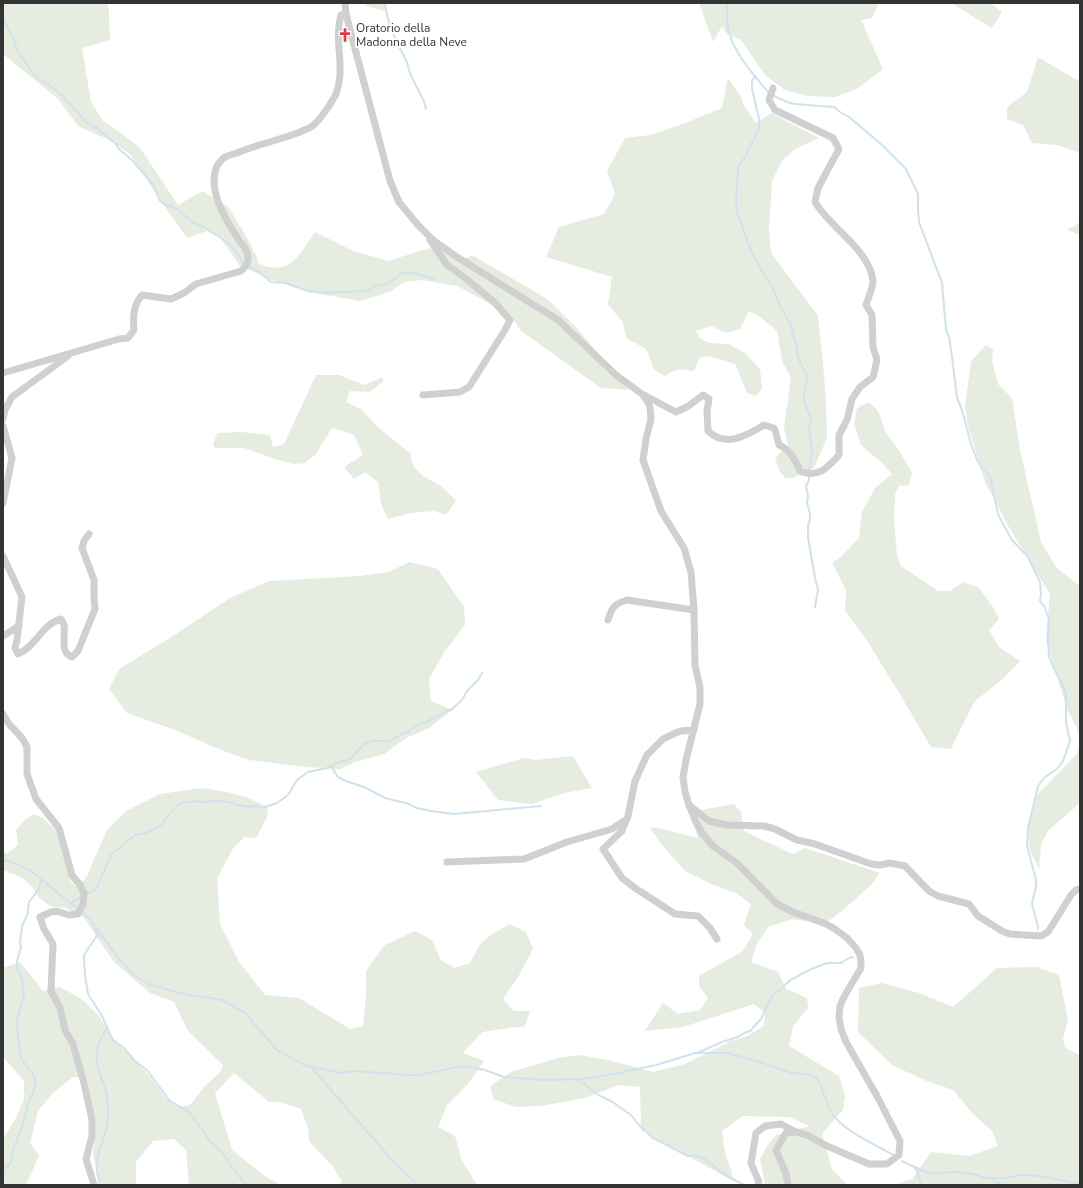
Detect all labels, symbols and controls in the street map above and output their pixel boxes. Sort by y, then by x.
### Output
place label: Oratorio della Madonna della Neve [356,20,467,50]
church icon: Oratorio della Madonna della Neve [337,27,353,43]

